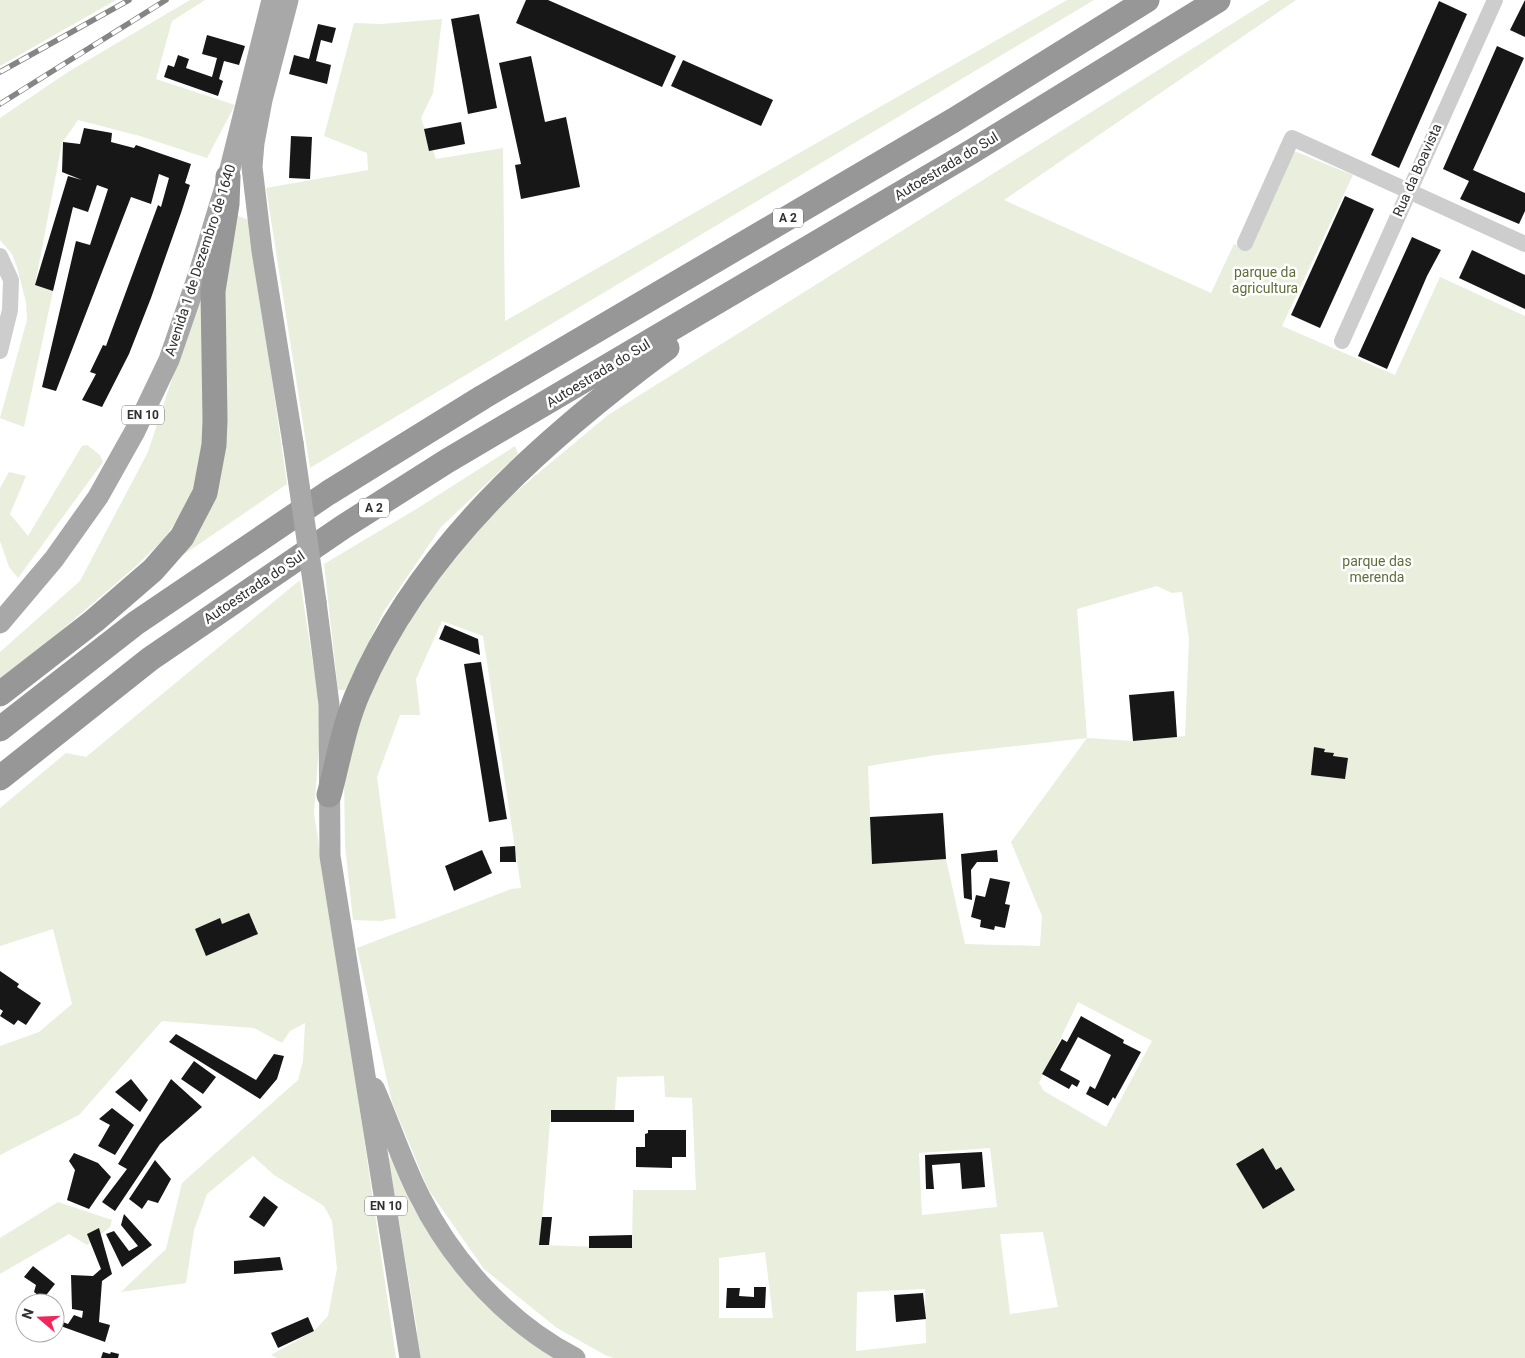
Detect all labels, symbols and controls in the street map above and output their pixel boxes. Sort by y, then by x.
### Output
street label: Rua da Boavista [1389,121,1445,219]
street label: Autoestrada do Sul [891,129,1001,203]
street label: Avenida 1 de Dezembro de 1640 [161,162,239,358]
road number: A 2 [773,208,803,228]
park label: parque da agricultura [1232,264,1298,296]
street label: Autoestrada do Sul [543,336,653,410]
road number: EN 10 [122,406,164,424]
road number: A 2 [359,498,389,518]
street label: Autoestrada do Sul [200,547,308,627]
park label: parque das merenda [1342,553,1412,585]
road number: EN 10 [365,1196,407,1216]
north arrow [15,1293,65,1343]
text: N [19,1306,37,1321]

